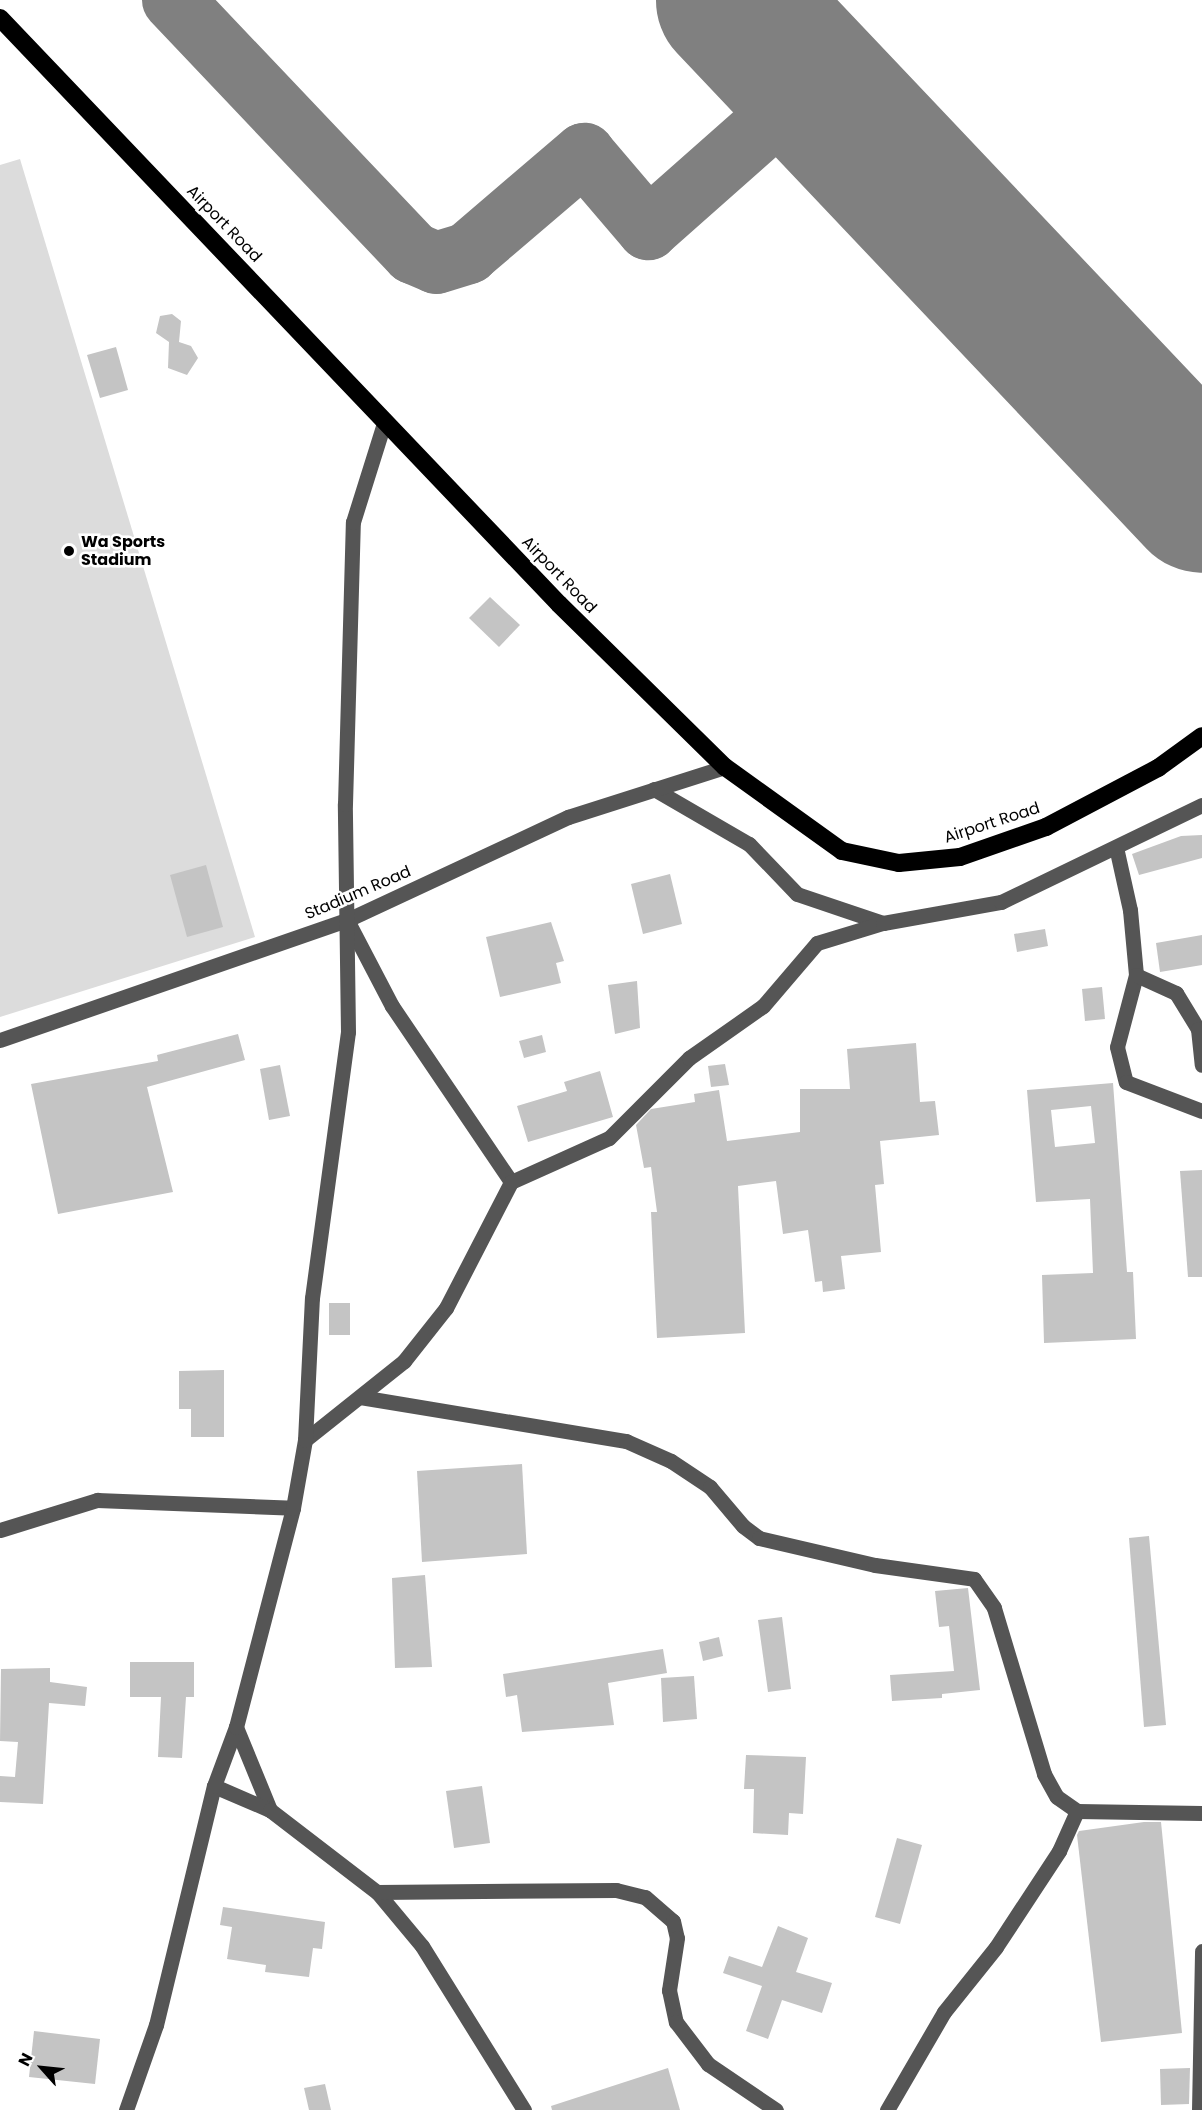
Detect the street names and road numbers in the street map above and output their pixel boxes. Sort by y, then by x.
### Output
street label: Airport Road [183,182,265,266]
street label: Airport Road [518,533,600,617]
street label: Airport Road [942,799,1042,847]
street label: Stadium Road [302,862,414,924]

